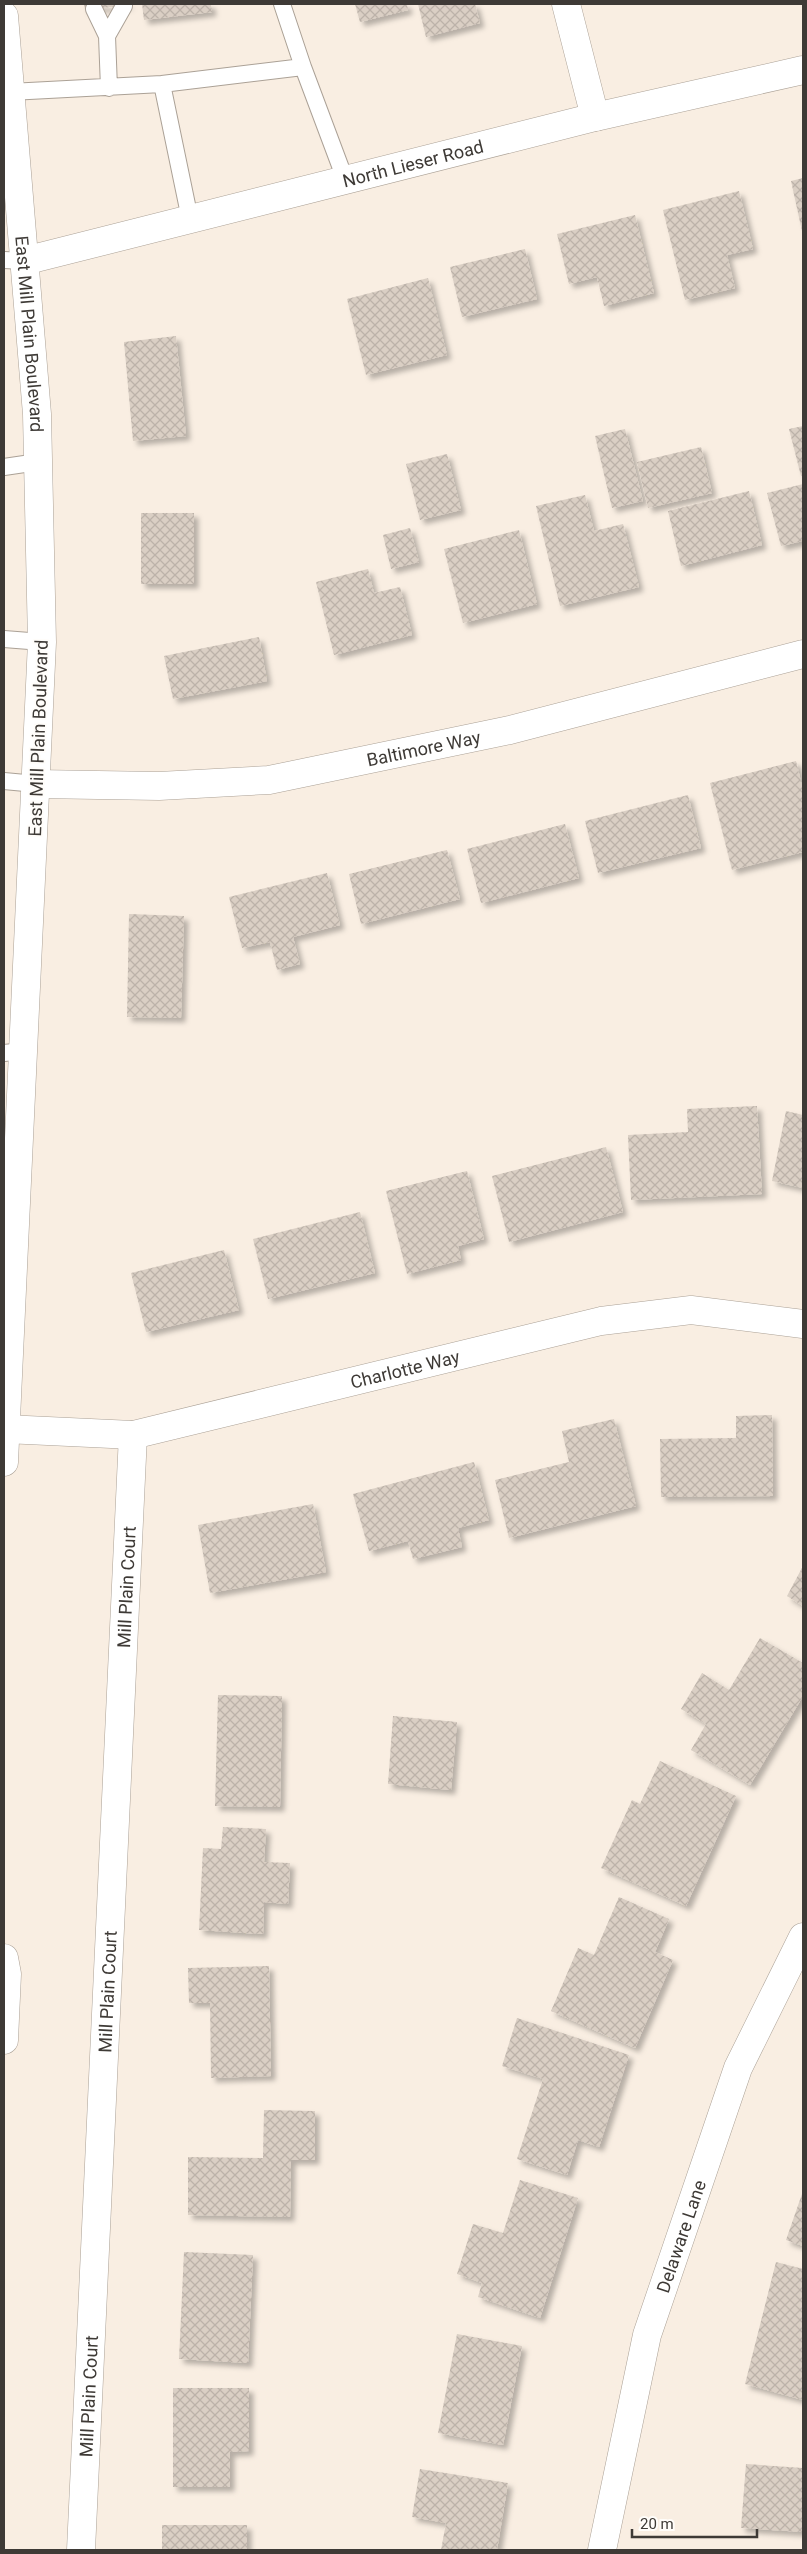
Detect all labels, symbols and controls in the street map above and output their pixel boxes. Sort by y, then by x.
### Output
street label: North Lieser Road [340,135,485,191]
street label: East Mill Plain Boulevard [12,235,48,432]
street label: East Mill Plain Boulevard [24,639,52,837]
street label: Baltimore Way [365,726,483,770]
street label: Charlotte Way [348,1345,462,1392]
street label: Mill Plain Court [113,1525,139,1649]
street label: Mill Plain Court [94,1930,120,2053]
street label: Delaware Lane [652,2177,710,2295]
street label: Mill Plain Court [75,2335,102,2458]
scale bar [632,2506,757,2538]
text: 20 m [640,2515,674,2533]

